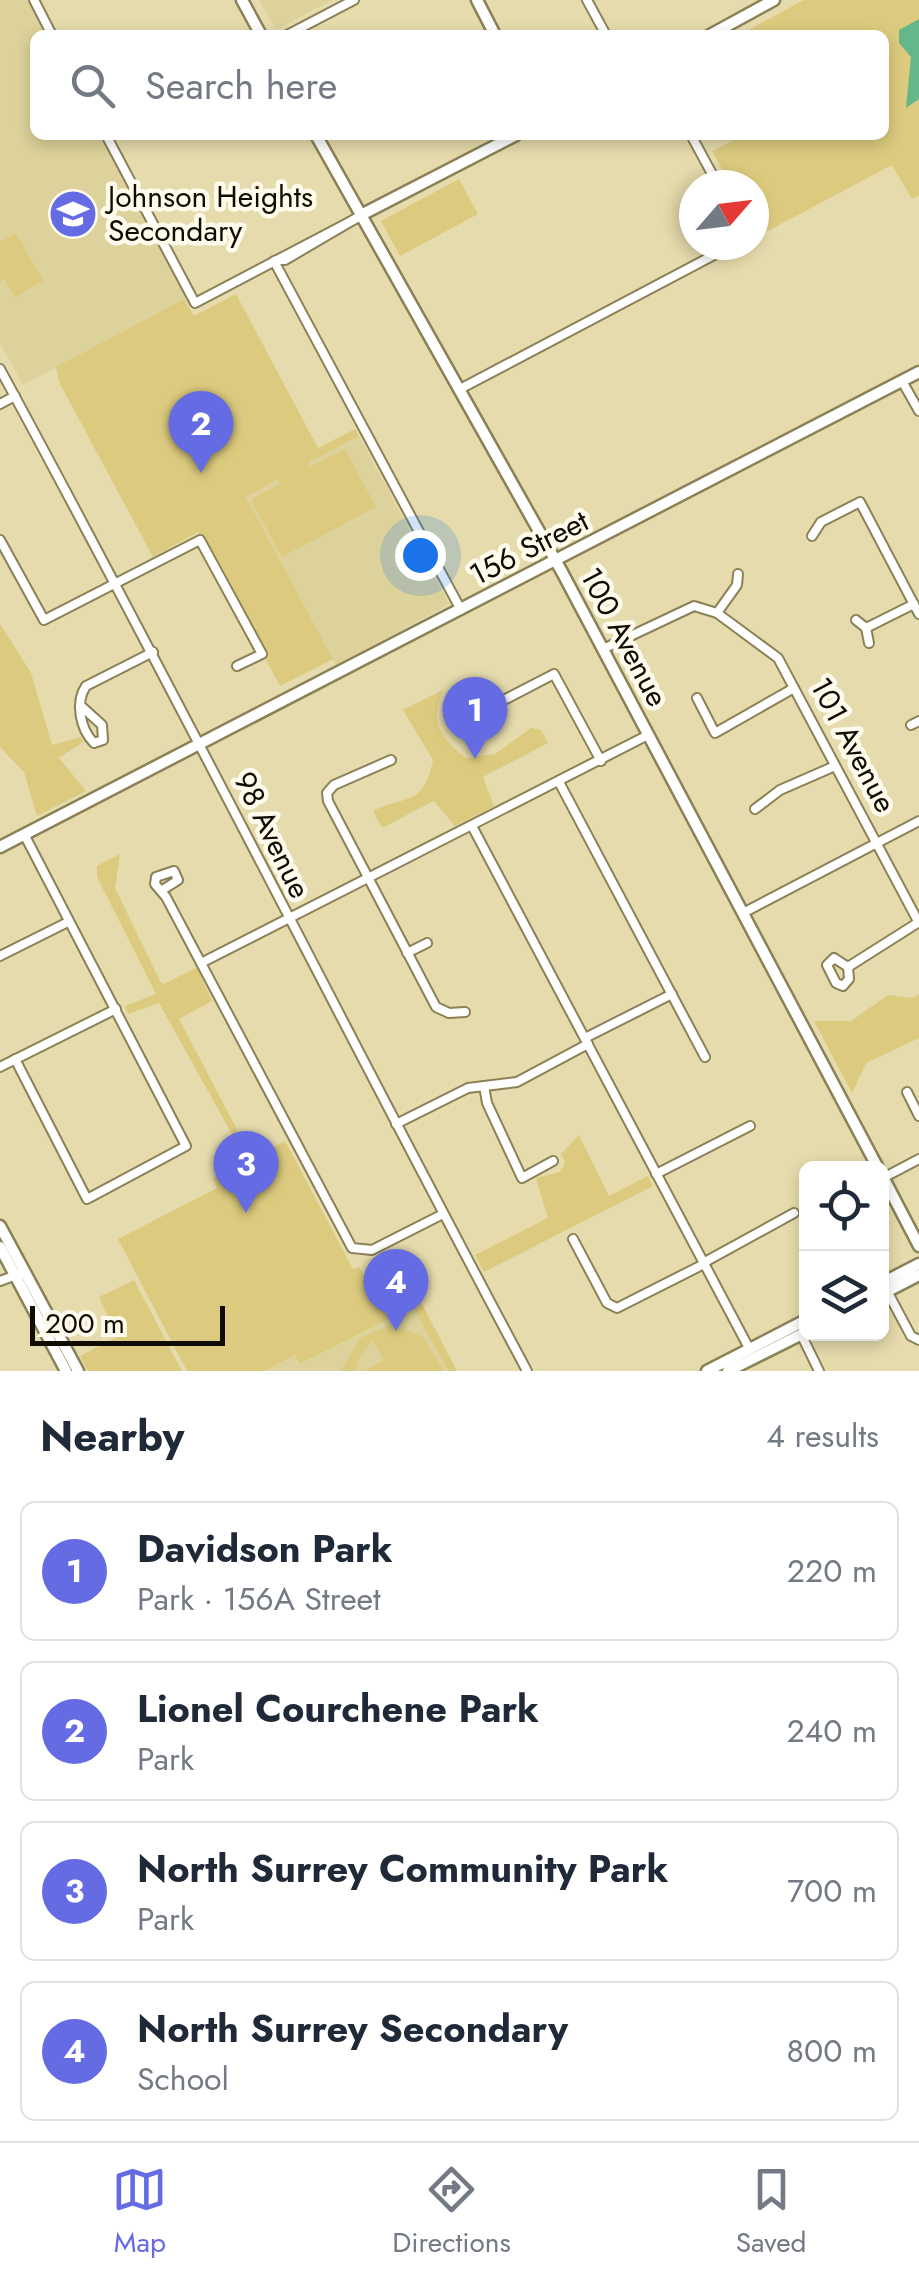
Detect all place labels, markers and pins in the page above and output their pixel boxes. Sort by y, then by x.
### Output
place label: Johnson Heights Secondary [104,175,313,252]
school or university icon: Johnson Heights Secondary [47,188,99,240]
pin: 2 [168,390,234,473]
pin: 1 [442,676,508,759]
pin: 3 [214,1130,278,1213]
pin: 4 [364,1248,428,1331]

